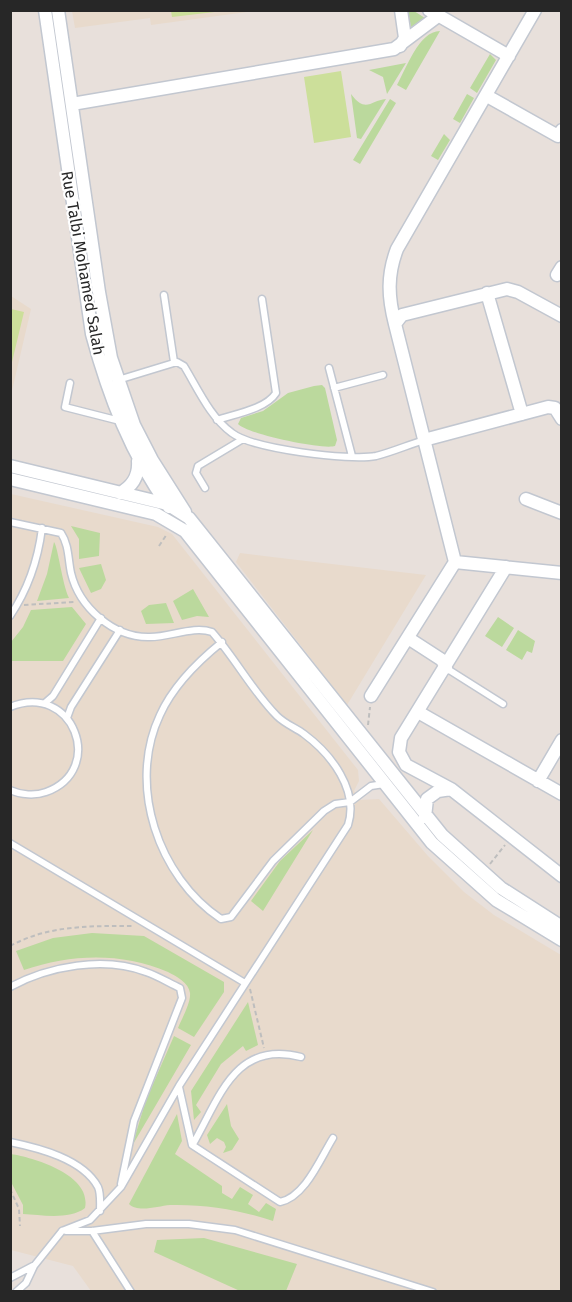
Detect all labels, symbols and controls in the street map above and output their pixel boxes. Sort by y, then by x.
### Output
street label: Rue Talbi Mohamed Salah [57,169,109,357]

